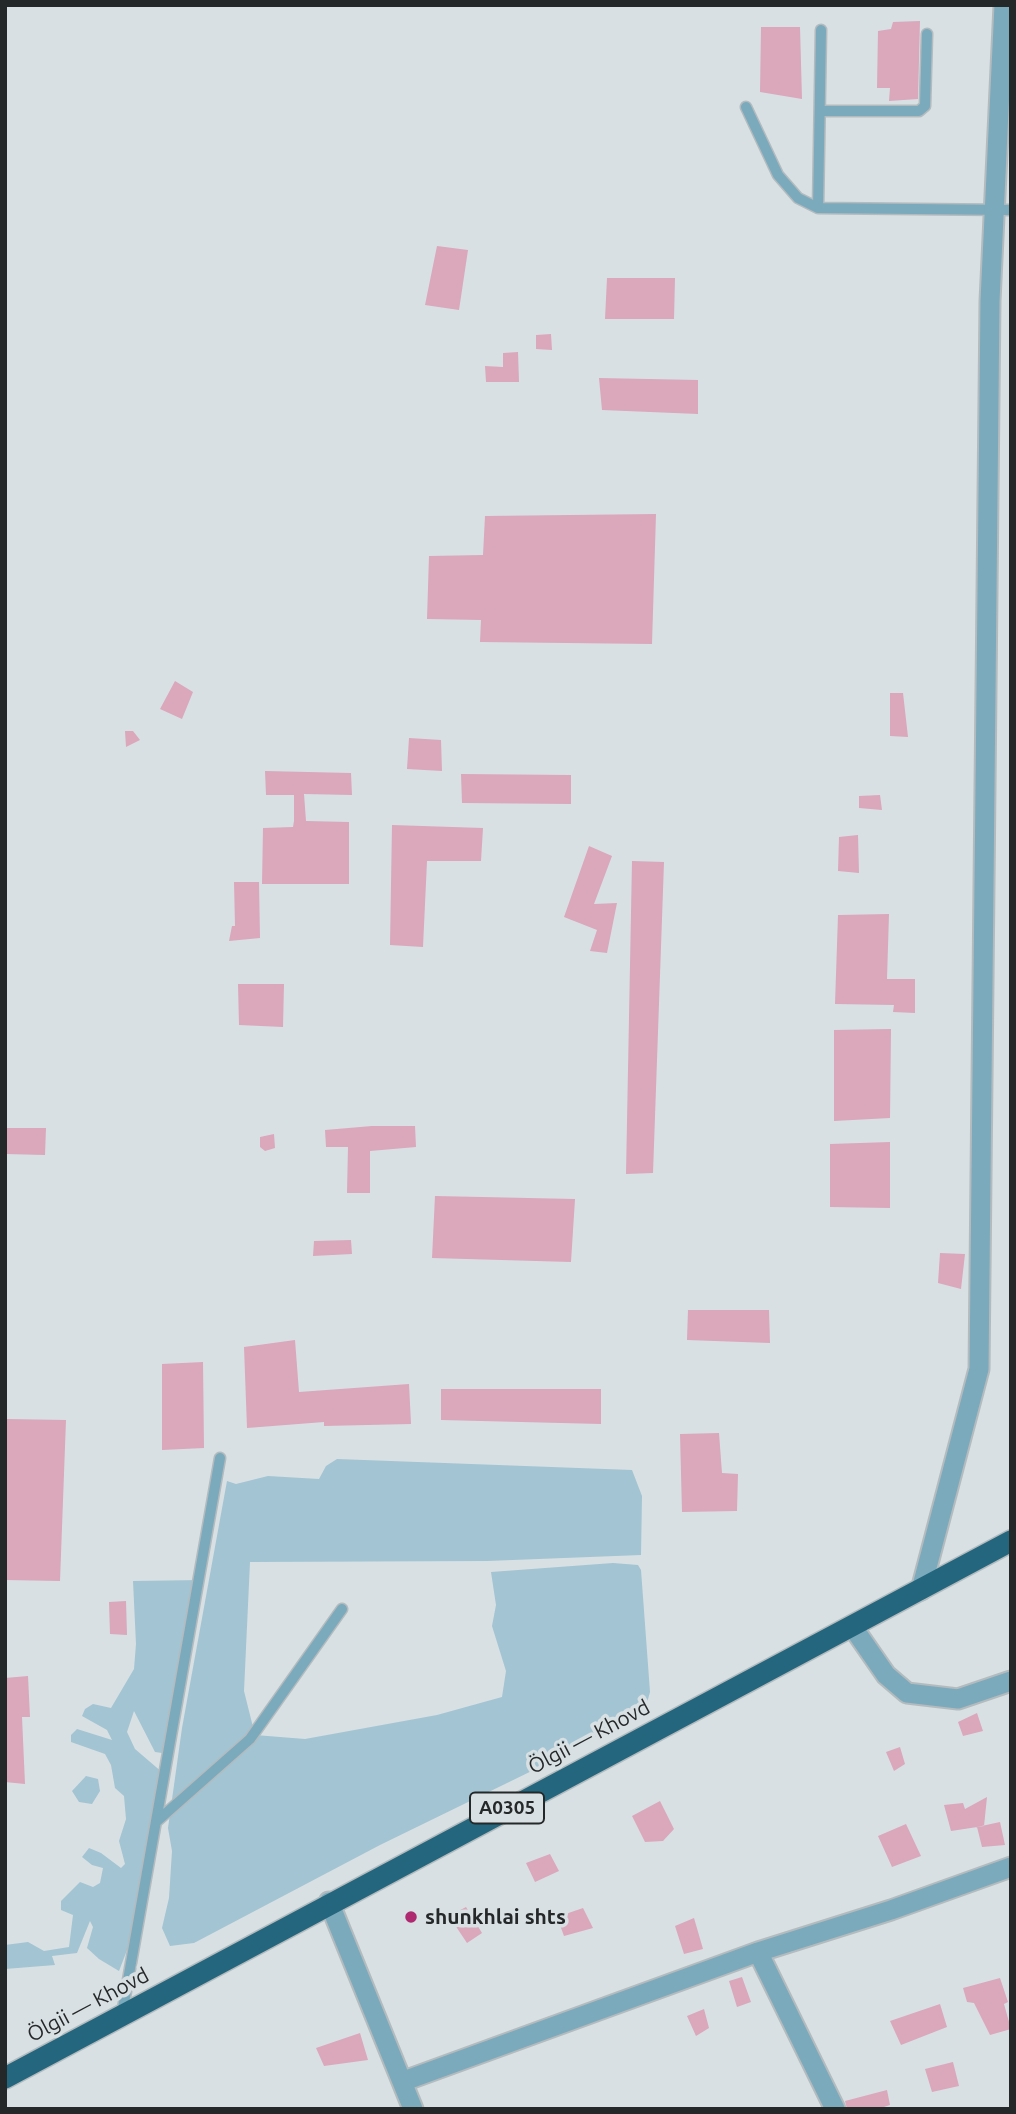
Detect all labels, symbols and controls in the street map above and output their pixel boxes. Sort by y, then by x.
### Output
street label: Ölgii — Khovd [524,1694,654,1780]
road number: A0305 [470,1792,544,1824]
place label: shunkhlai shts [425,1904,566,1930]
marker: shunkhlai shts [403,1909,419,1925]
street label: Ölgii — Khovd [23,1962,153,2048]

